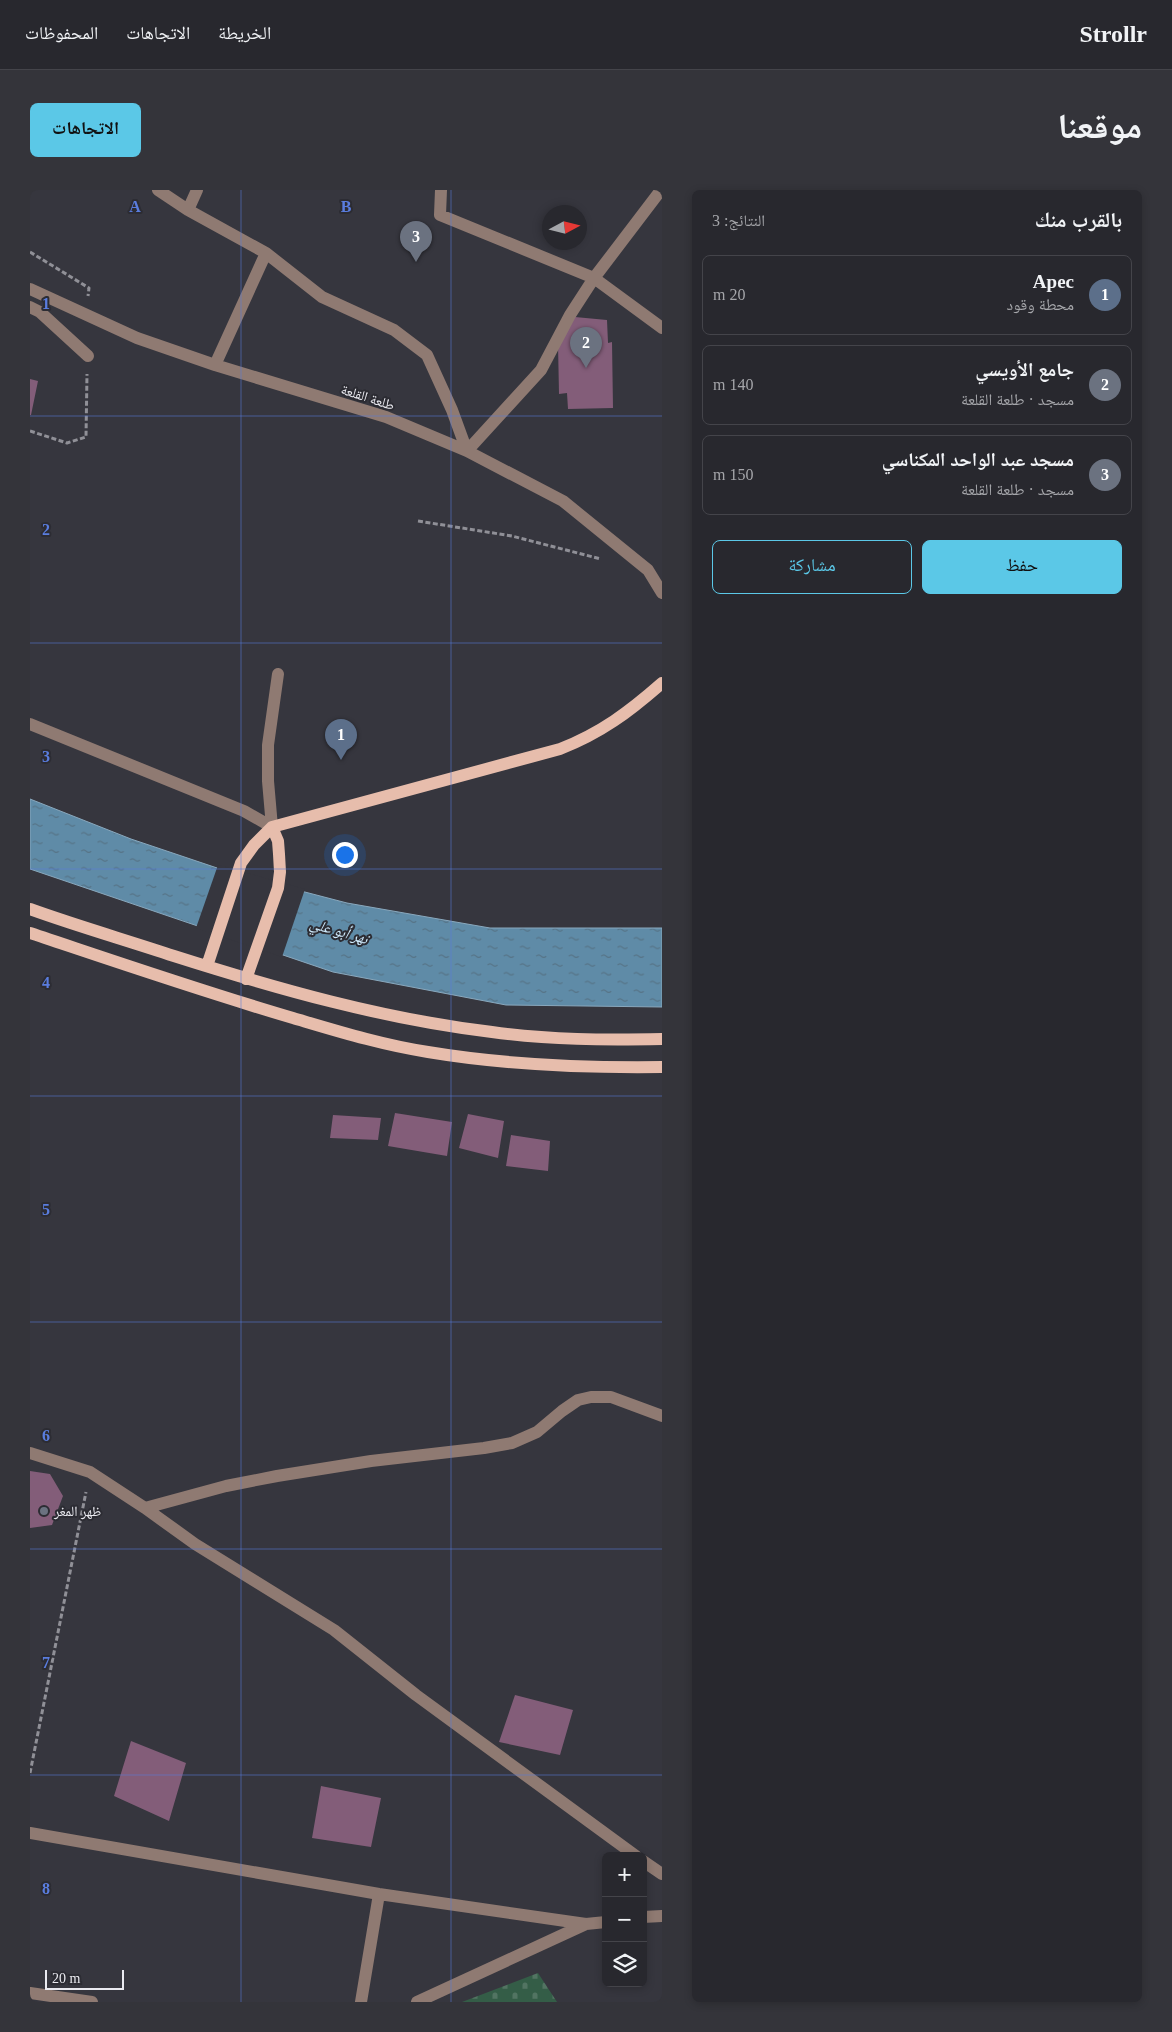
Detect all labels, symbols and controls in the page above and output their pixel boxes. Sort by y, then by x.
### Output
text: Strollr [1079,21,1147,47]
text: المحفوظات [25,23,98,43]
text: الاتجاهات [126,23,190,43]
text: الخريطة [218,23,271,43]
button: الاتجاهات [30,103,141,157]
text: موقعنا [1057,107,1142,146]
text: A [129,198,141,215]
text: B [341,198,352,215]
north arrow [542,205,587,250]
text: بالقرب منك [1035,208,1122,232]
text: النتائج: 3 [712,212,765,229]
pin: 3 [400,221,432,262]
text: Apec [1033,271,1074,292]
text: 20 m [713,286,745,303]
text: 1 [1101,286,1109,303]
text: 1 [42,295,50,312]
text: محطة وقود [1006,296,1074,313]
pin: 2 [570,327,602,368]
text: جامع الأويسي [975,359,1074,380]
text: 140 m [713,376,753,393]
text: 2 [1101,376,1109,393]
street label: طلعة القلعة [339,382,397,413]
text: مسجد · طلعة القلعة [961,391,1074,408]
text: مسجد عبد الواحد المكناسي [882,449,1074,470]
text: 150 m [713,466,753,483]
text: 3 [1101,466,1109,483]
text: مسجد · طلعة القلعة [961,481,1074,498]
text: 2 [42,521,50,538]
button: مشاركة [712,540,912,594]
button: حفظ [922,540,1122,594]
pin: 1 [325,719,357,760]
text: 3 [42,748,50,765]
your location [332,842,358,868]
water label: نهر أبو علي [307,914,373,951]
text: 4 [42,974,50,991]
text: 5 [42,1201,50,1218]
text: 6 [42,1427,50,1444]
place label: ظهر المغر [53,1504,101,1520]
marker: ظهر المغر [38,1505,50,1517]
text: 7 [42,1654,50,1671]
map controls [602,1852,647,1987]
button: + [602,1852,647,1897]
text: 8 [42,1880,50,1897]
button: − [602,1897,647,1942]
button: layers [602,1942,647,1987]
scale bar [45,1967,124,1990]
text: 20 m [52,1971,80,1986]

